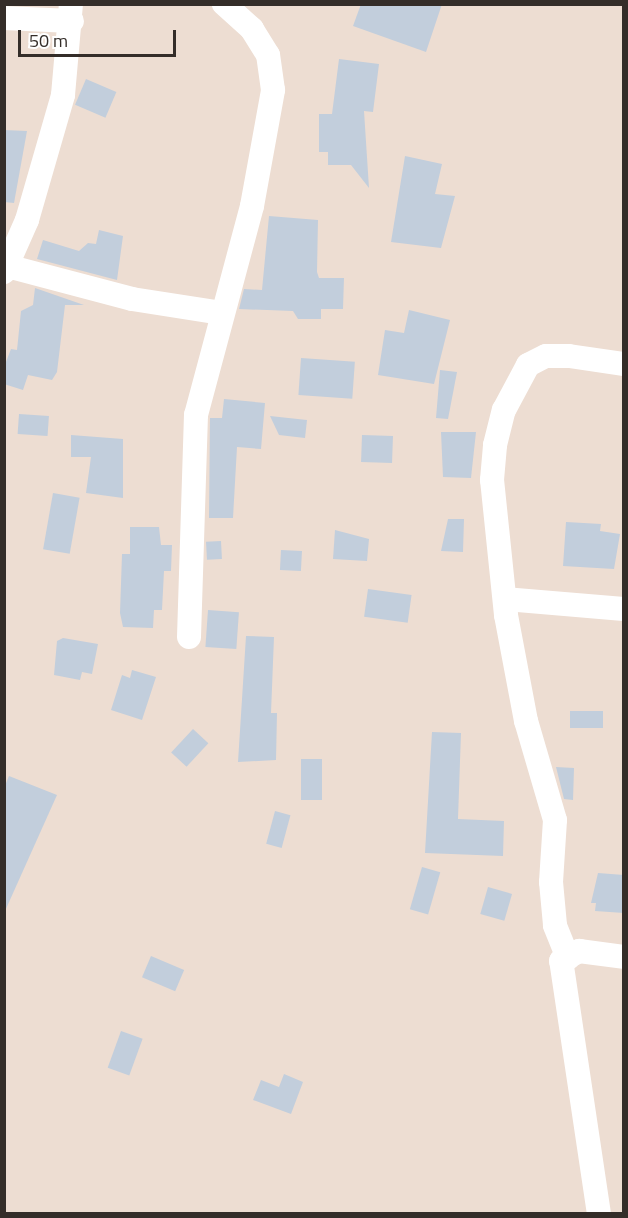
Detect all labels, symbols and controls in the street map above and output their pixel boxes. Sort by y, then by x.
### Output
scale bar [21,18,178,56]
text: 50 m [29,27,68,54]

